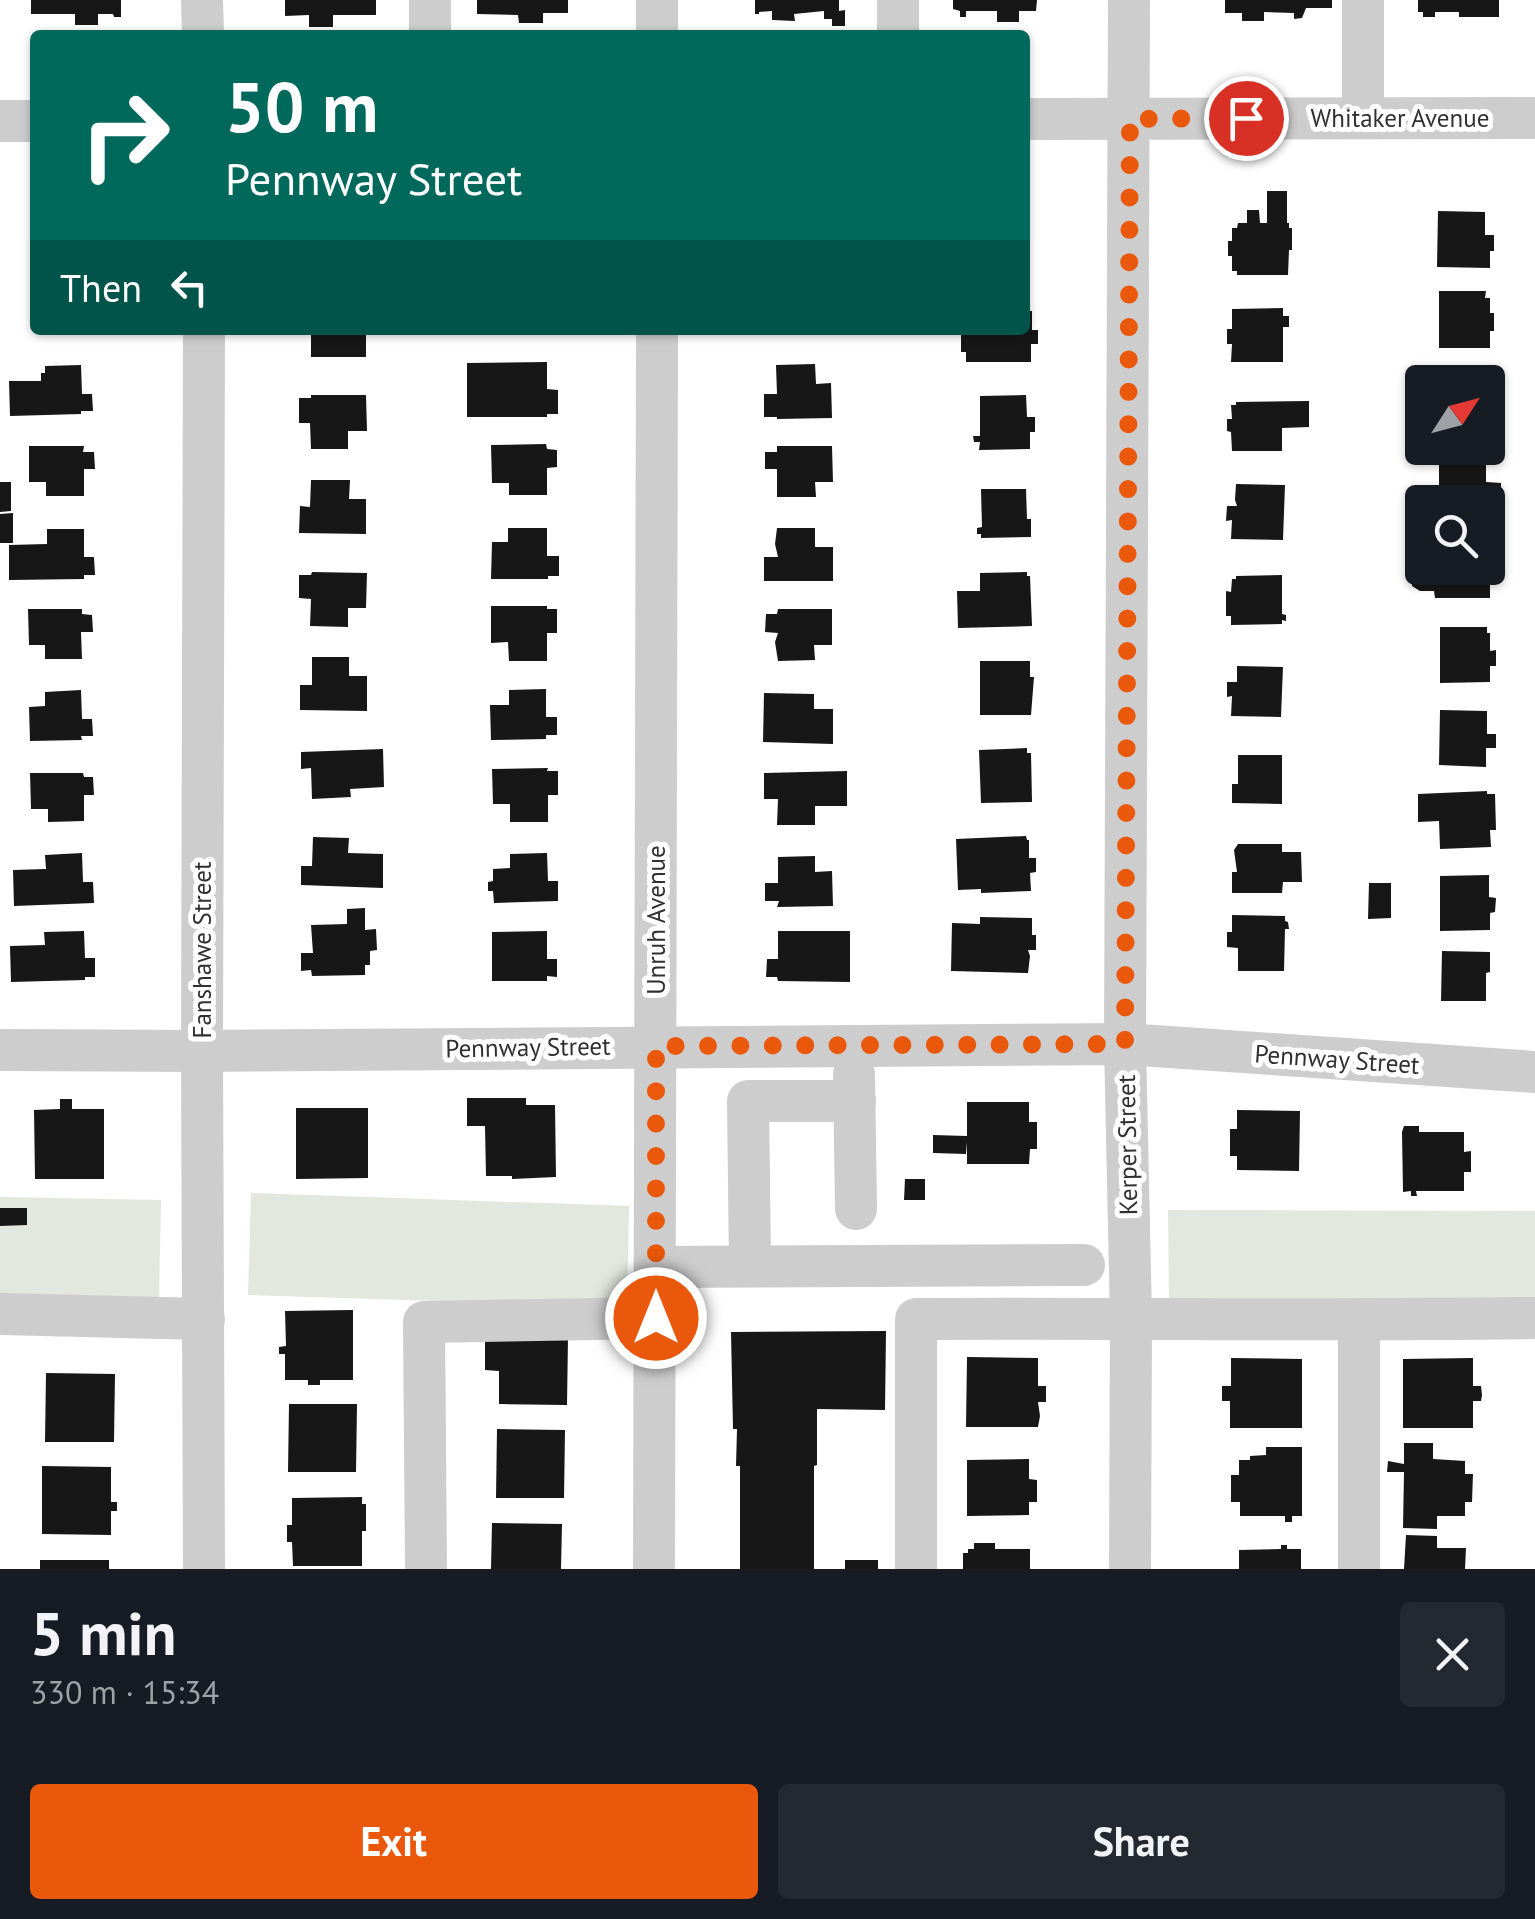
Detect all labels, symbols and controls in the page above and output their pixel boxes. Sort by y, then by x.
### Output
text: 50 m [225,61,378,151]
icon: right [60,70,190,200]
pin [1204,76,1289,161]
icon: arrive [1219,91,1274,146]
street label: Whitaker Avenue [1311,102,1489,134]
text: Pennway Street [225,149,522,207]
icon: left [162,260,217,315]
text: Then [60,263,142,312]
north arrow [1405,365,1505,465]
map controls [1405,365,1505,585]
button: search [1405,485,1505,585]
street label: Unruh Avenue [640,845,672,995]
street label: Fanshawe Street [186,861,218,1038]
street label: Pennway Street [445,1030,611,1064]
street label: Pennway Street [1253,1037,1421,1081]
street label: Kerper Street [1110,1074,1144,1216]
position arrow [604,1266,708,1370]
text: 5 min [30,1594,176,1672]
button: close [1400,1602,1505,1707]
text: 330 m · 15:34 [30,1671,219,1713]
button: Exit [30,1784,758,1899]
button: Share [778,1784,1505,1899]

